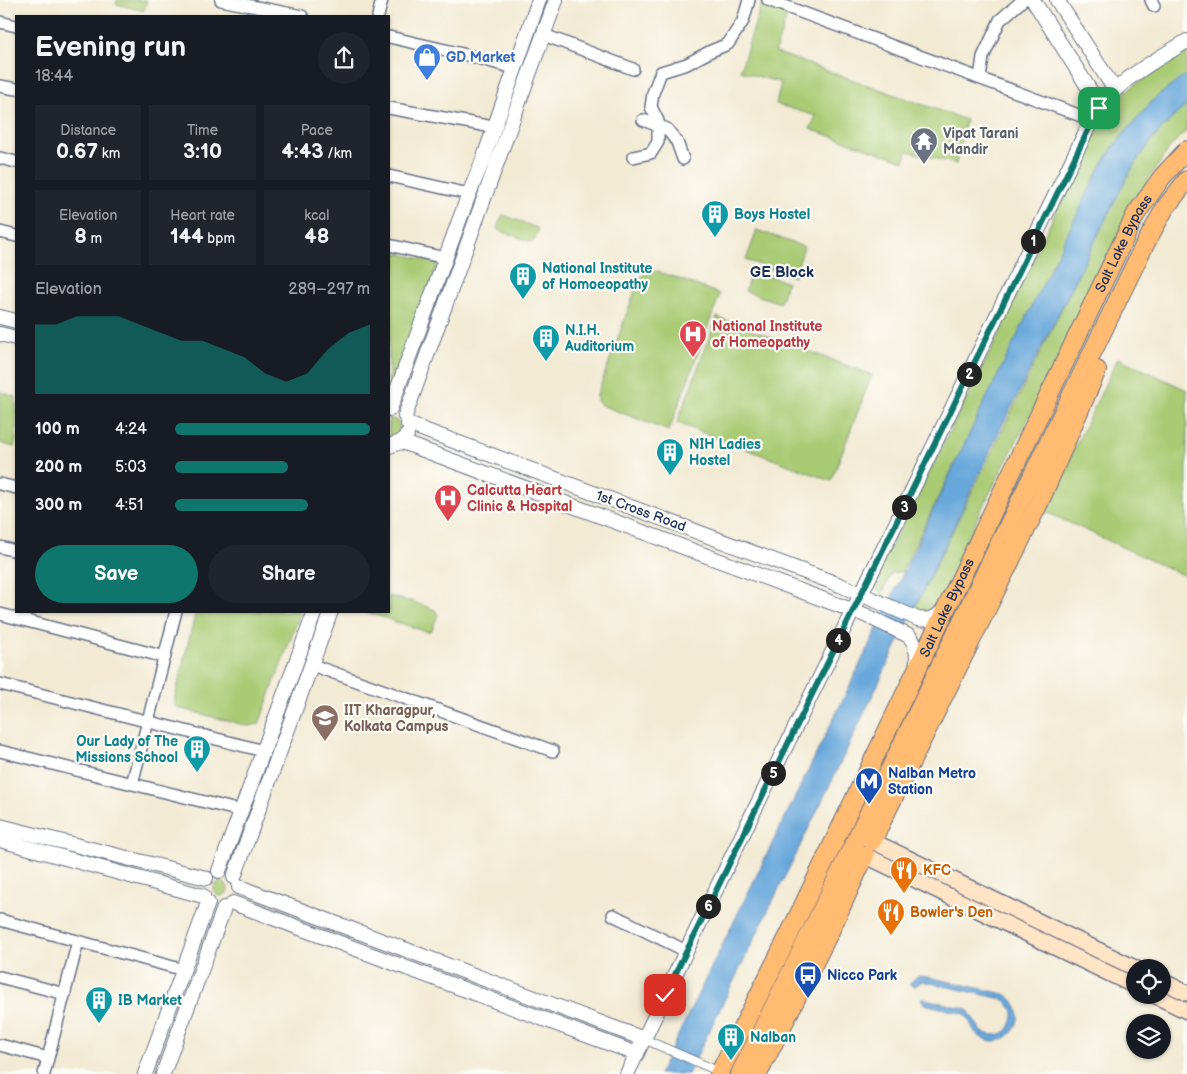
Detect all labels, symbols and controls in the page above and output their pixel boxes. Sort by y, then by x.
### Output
text: Evening run [35,31,186,64]
button: share [318,32,370,84]
shop icon: GD Market [412,42,442,81]
place label: GD Market [446,49,516,66]
text: 18:44 [35,67,73,86]
pin [1078,87,1120,129]
icon: arrive [1085,94,1113,122]
text: Distance [60,122,116,139]
text: Time [187,122,218,139]
text: Pace [301,122,333,139]
place label: Vipat Tarani Mandir [943,125,1018,158]
temple icon: Vipat Tarani Mandir [909,126,939,165]
text: 0.67 [56,139,98,164]
text: 3:10 [183,139,222,164]
text: 4:43 [282,139,324,164]
text: km [98,145,120,162]
text: /km [324,145,352,162]
street label: Salt Lake Bypass [1091,191,1156,295]
building icon: Boys Hostel [700,199,730,238]
place label: Boys Hostel [734,206,810,223]
text: Elevation [59,207,117,224]
text: Heart rate [170,207,235,224]
text: kcal [304,207,329,224]
text: 8 [74,224,87,249]
text: 144 [170,224,204,249]
text: 48 [304,224,329,249]
pin: 1 [1020,228,1046,254]
text: m [87,230,102,247]
text: bpm [204,230,235,247]
text: 1 [1031,233,1036,250]
place label: National Institute of Homoeopathy [542,260,652,293]
building icon: National Institute of Homoeopathy [508,261,538,300]
district label: GE Block [750,263,814,282]
text: Elevation [35,280,102,299]
text: 289–297 m [288,280,370,299]
place label: National Institute of Homeopathy [712,318,822,351]
hospital icon: National Institute of Homeopathy [678,319,708,358]
place label: N.I.H. Auditorium [564,322,634,355]
building icon: N.I.H. Auditorium [531,323,561,362]
pin: 2 [956,362,982,386]
text: 2 [965,366,974,383]
text: 100 m [35,420,80,439]
text: 4:24 [115,420,147,439]
place label: NIH Ladies Hostel [689,436,761,469]
building icon: NIH Ladies Hostel [655,437,685,476]
text: 200 m [35,458,82,477]
text: 5:03 [115,458,147,477]
place label: Calcutta Heart Clinic & Hospital [467,482,572,515]
hospital icon: Calcutta Heart Clinic & Hospital [433,483,463,522]
street label: 1st Cross Road [594,487,688,535]
pin: 3 [892,494,916,520]
text: 300 m [35,496,82,515]
text: 4:51 [115,496,143,515]
text: 3 [900,499,909,516]
button: Save [35,545,198,603]
button: Share [208,545,370,603]
street label: Salt Lake Bypass [916,555,978,660]
pin: 4 [826,628,850,652]
text: 4 [834,632,843,649]
place label: IIT Kharagpur, Kolkata Campus [344,702,449,735]
school or university icon: IIT Kharagpur, Kolkata Campus [310,703,340,742]
place label: Our Lady of The Missions School [76,733,178,766]
building icon: Our Lady of The Missions School [182,734,212,773]
pin: 5 [760,760,786,786]
text: 5 [769,765,778,782]
place label: Nalban Metro Station [888,765,976,798]
metro station icon: Nalban Metro Station [854,766,884,805]
restaurant icon: KFC [889,855,919,894]
place label: KFC [923,862,951,879]
pin: 6 [696,894,720,918]
restaurant icon: Bowler's Den [876,897,906,936]
text: 6 [704,898,713,915]
place label: Bowler's Den [910,904,993,921]
map controls [1126,959,1171,1059]
button: locate [1126,959,1171,1004]
bus stop icon: Nicco Park [793,960,823,999]
place label: Nicco Park [827,967,898,984]
pin [644,974,686,1016]
icon: check [651,981,679,1009]
building icon: IB Market [84,985,114,1024]
place label: IB Market [118,992,182,1009]
button: layers [1126,1014,1171,1059]
building icon: Nalban [716,1022,746,1061]
place label: Nalban [750,1029,796,1046]

